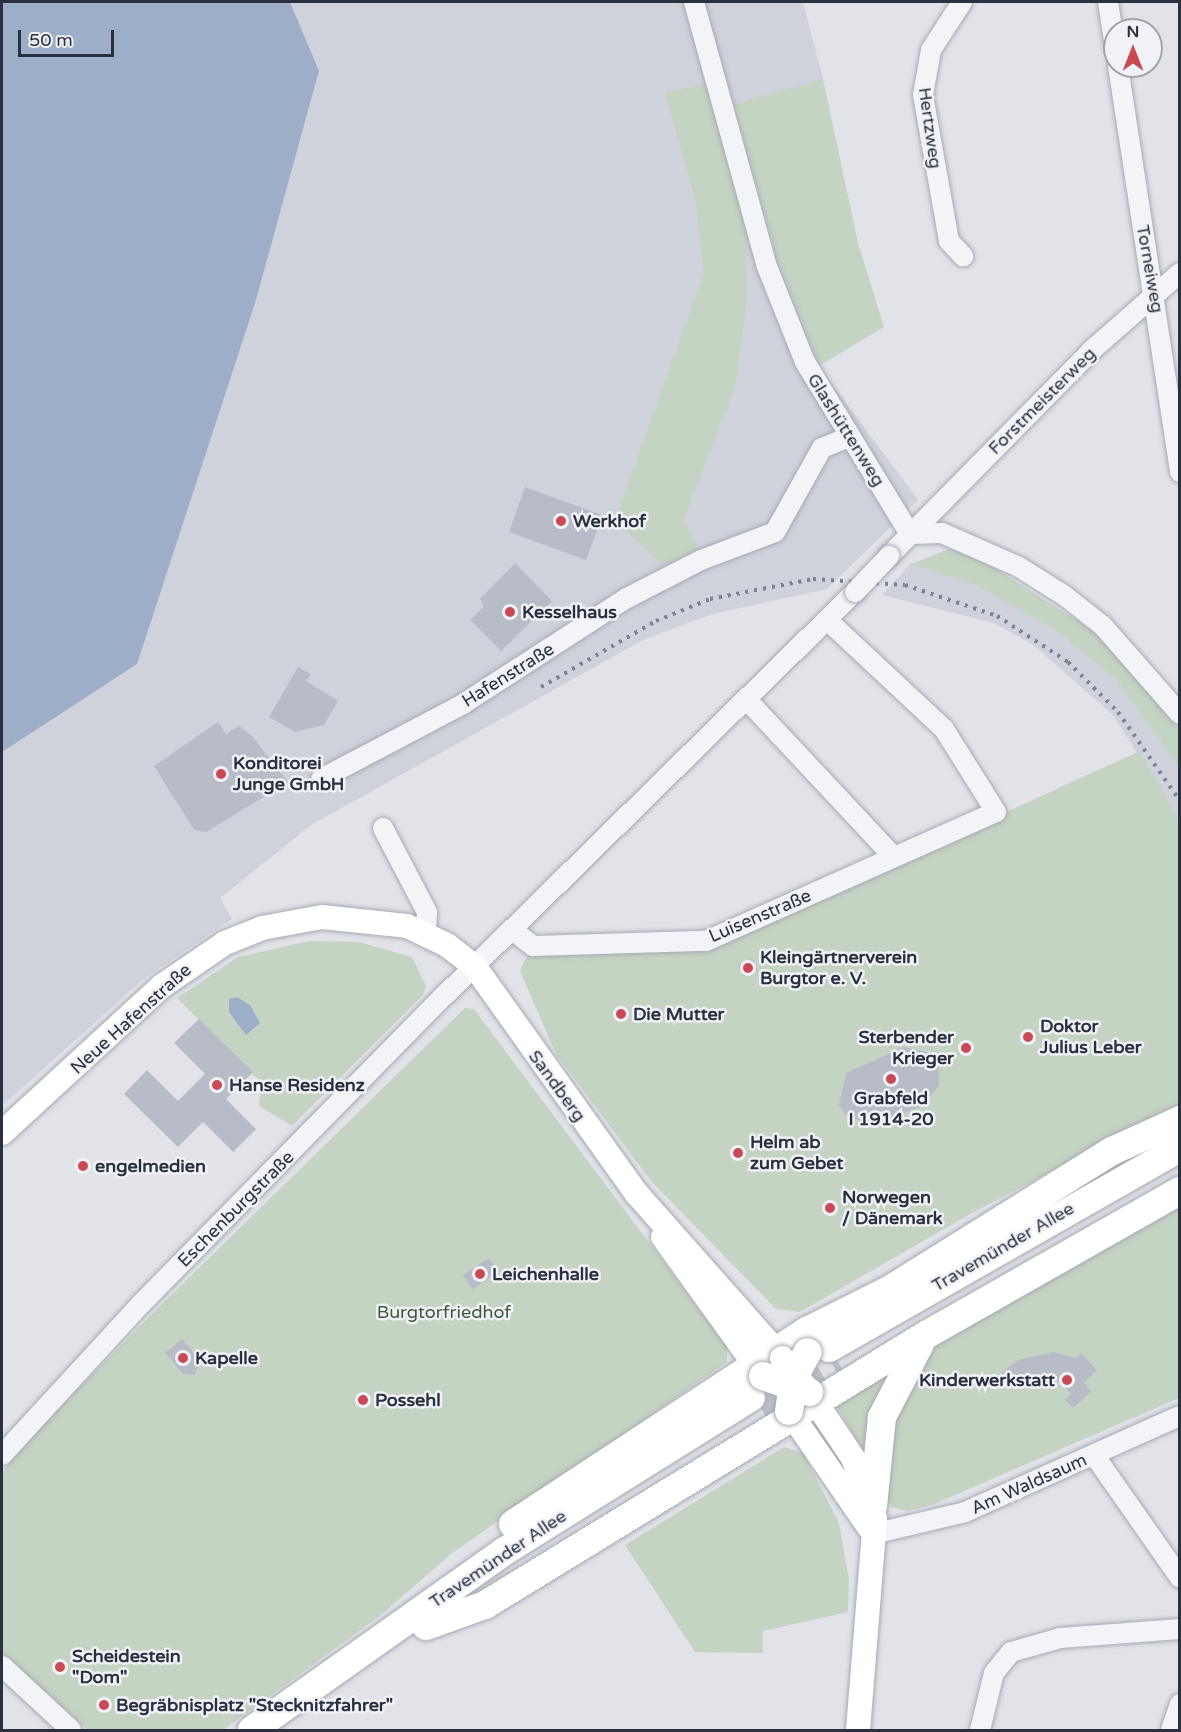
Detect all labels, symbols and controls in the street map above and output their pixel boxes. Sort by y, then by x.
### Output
scale bar [21,18,117,56]
north arrow [1103,18,1163,78]
text: N [1127,22,1139,42]
text: 50 m [29,29,73,51]
street label: Hertzweg [914,86,946,170]
street label: Torneiweg [1132,223,1168,315]
street label: Forstmeisterweg [984,343,1100,459]
street label: Glashüttenweg [803,370,889,490]
place label: Werkhof [573,510,646,532]
marker: Werkhof [554,514,568,528]
place label: Kesselhaus [522,601,617,623]
marker: Kesselhaus [503,605,517,619]
street label: Hafenstraße [458,638,558,712]
place label: Konditorei Junge GmbH [233,753,344,795]
marker: Konditorei Junge GmbH [214,767,228,781]
street label: Luisenstraße [706,885,814,947]
place label: Kleingärtnerverein Burgtor e. V. [760,947,917,990]
street label: Neue Hafenstraße [66,959,196,1079]
marker: Kleingärtnerverein Burgtor e. V. [741,961,755,975]
place label: Die Mutter [633,1003,725,1025]
marker: Die Mutter [614,1007,628,1021]
place label: Doktor Julius Leber [1040,1016,1142,1058]
place label: Sterbender Krieger [859,1027,954,1070]
marker: Doktor Julius Leber [1021,1030,1035,1044]
marker: Sterbender Krieger [959,1041,973,1055]
street label: Sandberg [524,1046,590,1126]
marker: Grabfeld I 1914-20 [884,1072,898,1086]
place label: Hanse Residenz [229,1074,365,1096]
marker: Hanse Residenz [210,1078,224,1092]
place label: Grabfeld I 1914-20 [848,1088,934,1130]
place label: Helm ab zum Gebet [750,1132,843,1174]
street label: Eschenburgstraße [173,1146,299,1272]
marker: Helm ab zum Gebet [731,1146,745,1160]
place label: engelmedien [95,1155,206,1177]
marker: engelmedien [76,1159,90,1173]
place label: Norwegen / Dänemark [842,1187,943,1230]
street label: Travemünder Allee [928,1198,1078,1296]
marker: Norwegen / Dänemark [823,1201,837,1215]
place label: Leichenhalle [492,1263,599,1285]
marker: Leichenhalle [473,1267,487,1281]
park label: Burgtorfriedhof [377,1301,511,1323]
place label: Kapelle [195,1347,258,1369]
marker: Kapelle [176,1351,190,1365]
place label: Kinderwerkstatt [919,1369,1055,1391]
marker: Kinderwerkstatt [1060,1373,1074,1387]
place label: Possehl [375,1389,441,1411]
marker: Possehl [356,1393,370,1407]
street label: Am Waldsaum [968,1449,1090,1519]
street label: Travemünder Allee [425,1505,571,1613]
place label: Scheidestein "Dom" [72,1646,181,1688]
marker: Scheidestein "Dom" [53,1660,67,1674]
place label: Begräbnisplatz "Stecknitzfahrer" [116,1694,393,1716]
marker: Begräbnisplatz "Stecknitzfahrer" [97,1698,111,1712]

